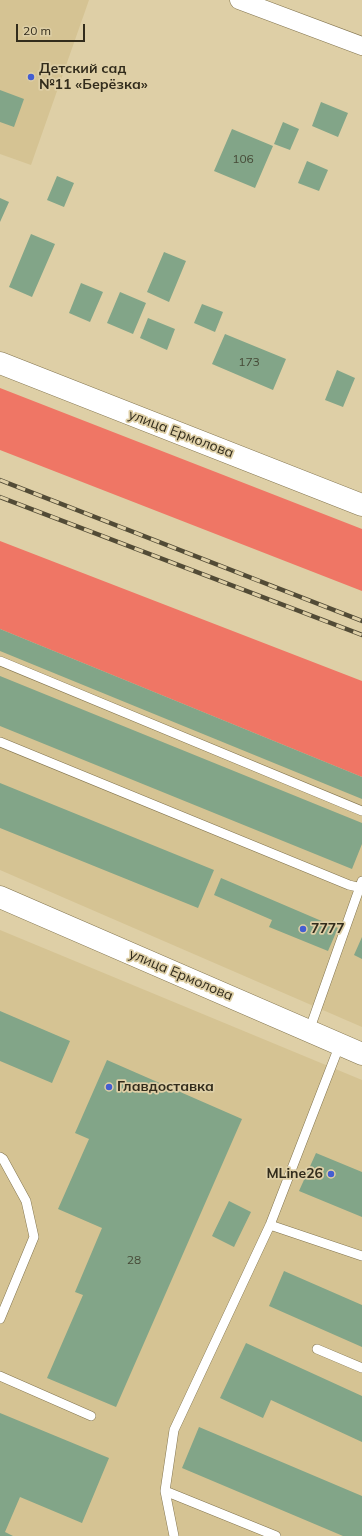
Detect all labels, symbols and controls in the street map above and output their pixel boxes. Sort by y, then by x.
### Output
scale bar [18,16,87,42]
text: 20 m [23,23,51,38]
place label: Детский сад №11 «Берёзка» [39,61,148,94]
marker: Детский сад №11 «Берёзка» [26,72,36,82]
house number: 106 [232,152,254,166]
house number: 173 [238,355,260,369]
street label: улица Ермолова [126,406,236,462]
place label: 7777 [311,921,345,937]
marker: 7777 [298,924,308,934]
street label: улица Ермолова [126,946,236,1004]
place label: Главдоставка [117,1079,214,1095]
marker: Главдоставка [104,1082,114,1092]
place label: MLine26 [266,1166,323,1182]
marker: MLine26 [326,1169,336,1179]
house number: 28 [127,1253,141,1267]

